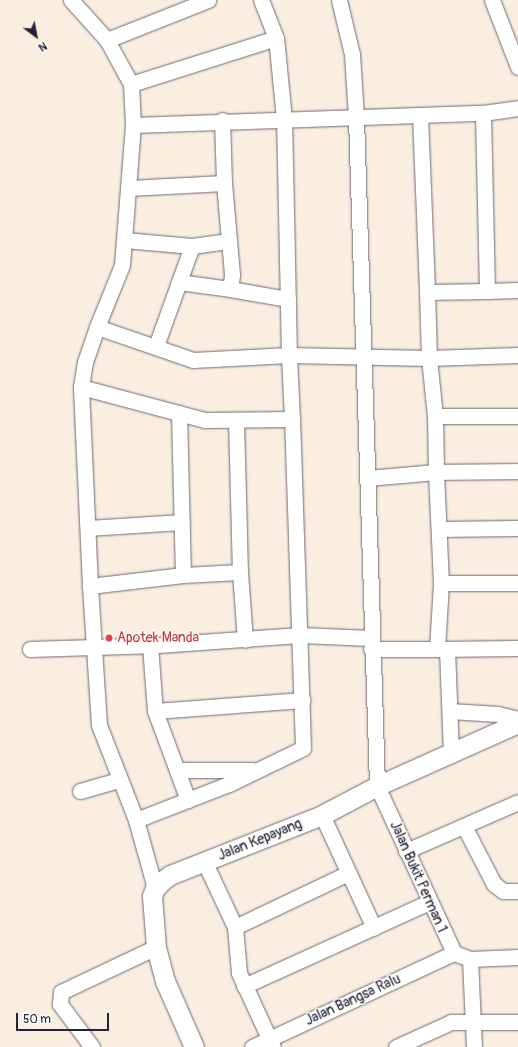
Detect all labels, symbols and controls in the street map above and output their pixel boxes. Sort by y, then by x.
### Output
north arrow [16,16,56,56]
text: N [36,39,49,54]
place label: Apotek Manda [117,630,199,646]
marker: Apotek Manda [104,633,114,643]
street label: Jalan Kepayang [216,816,304,864]
street label: Jalan Bukit Perman 1 [386,819,450,935]
street label: Jalan Bangsa Ralu [303,971,403,1029]
scale bar [18,1005,111,1031]
text: 50 m [23,1012,51,1027]

